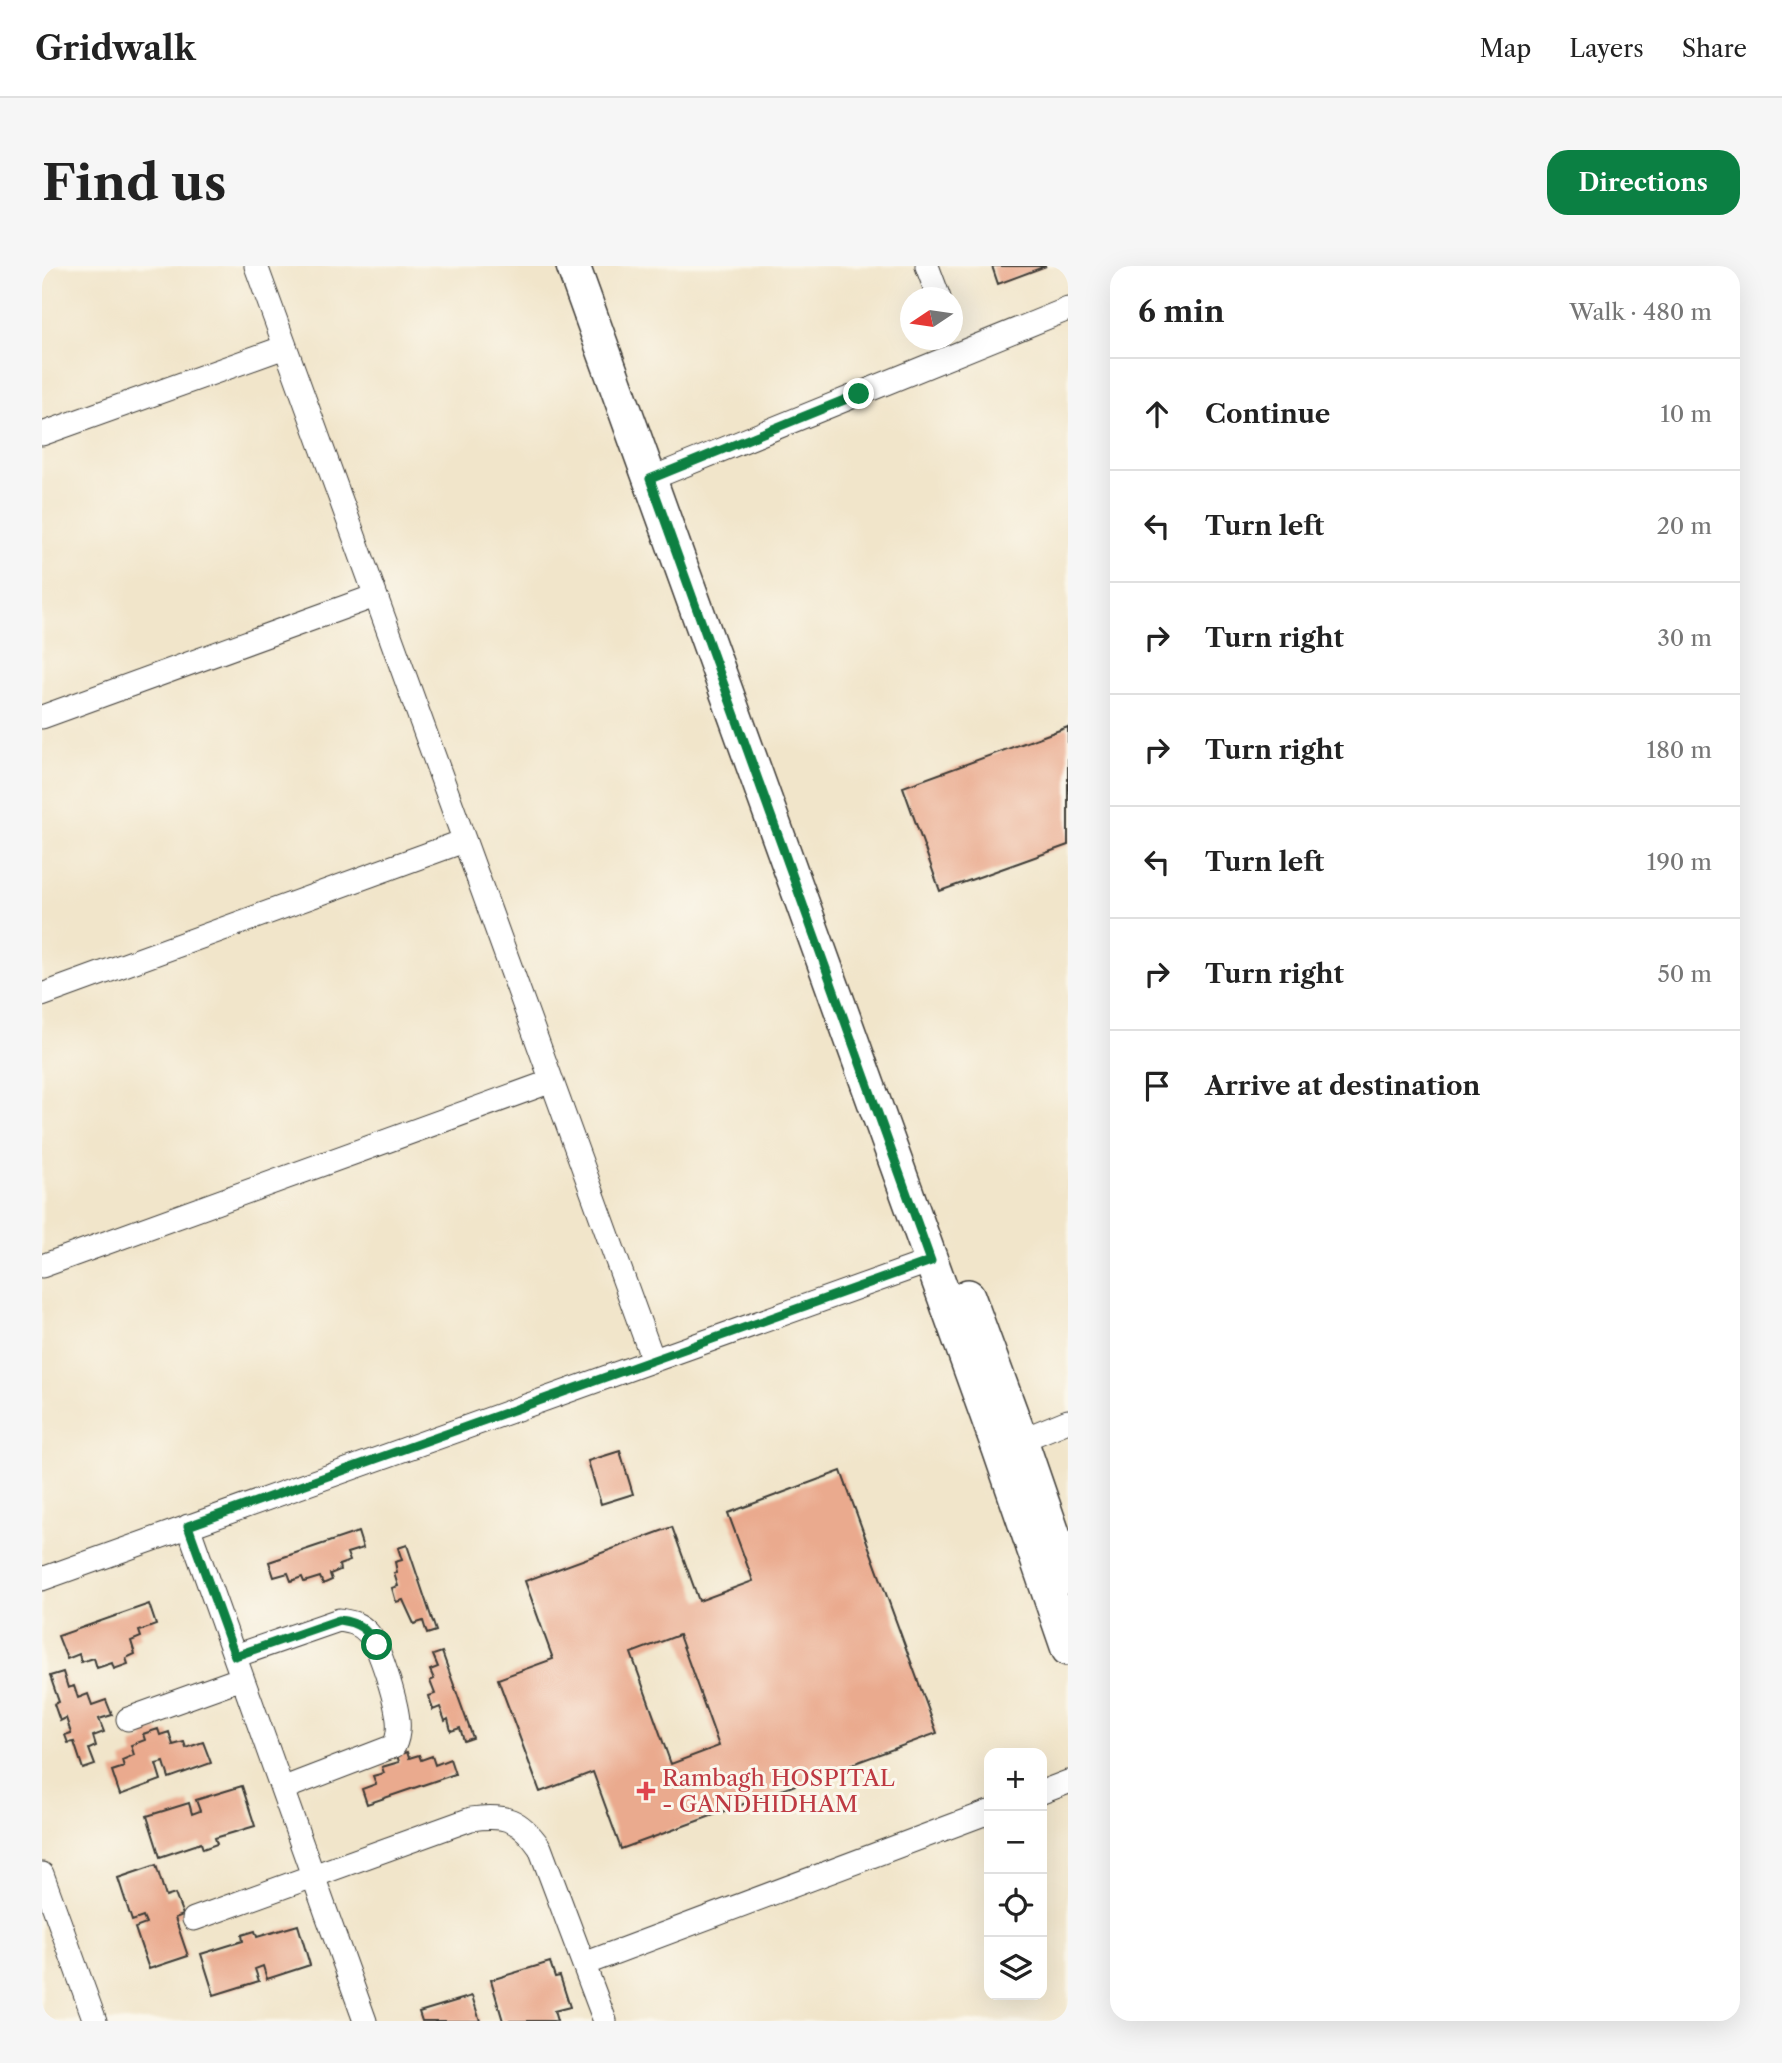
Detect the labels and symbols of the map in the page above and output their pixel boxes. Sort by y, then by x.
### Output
north arrow [900,287,963,350]
route end [843,378,874,409]
route start [361,1629,392,1660]
place label: Rambagh HOSPITAL - GANDHIDHAM [662,1764,895,1818]
marker: Rambagh HOSPITAL - GANDHIDHAM [636,1781,656,1801]

